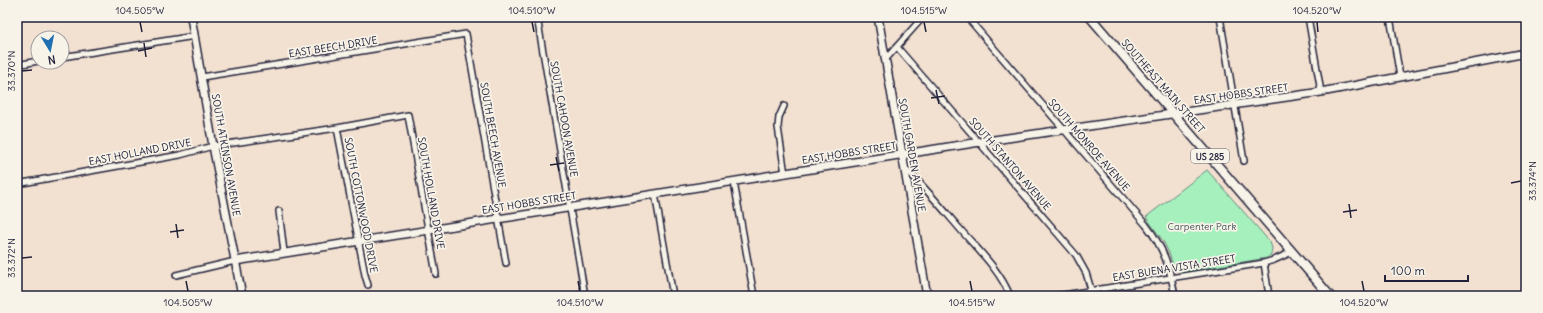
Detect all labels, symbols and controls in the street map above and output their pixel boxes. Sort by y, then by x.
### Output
text: 104.505°W [116,4,164,17]
text: 104.510°W [508,4,556,17]
text: 104.515°W [901,4,947,17]
text: 104.520°W [1293,4,1341,17]
north arrow [30,30,70,70]
street label: EAST BEECH DRIVE [288,34,378,60]
street label: SOUTHEAST MAIN STREET [1119,36,1207,136]
text: 33.370°N [5,51,18,91]
text: N [47,52,57,67]
street label: SOUTH CAHOON AVENUE [547,60,581,178]
street label: SOUTH BEECH AVENUE [477,81,509,189]
street label: EAST HOBBS STREET [1193,81,1289,107]
street label: SOUTH ATKINSON AVENUE [209,93,243,217]
street label: SOUTH MONROE AVENUE [1045,96,1133,194]
street label: SOUTH GARDEN AVENUE [896,97,928,213]
street label: SOUTH STANTON AVENUE [966,115,1054,213]
street label: EAST HOLLAND DRIVE [88,136,192,168]
street label: SOUTH COTTONWOOD DRIVE [341,136,381,274]
street label: SOUTH HOLLAND DRIVE [415,136,447,250]
street label: EAST HOBBS STREET [801,139,897,167]
road number: US 285 [1191,149,1229,163]
text: 33.374°N [1526,161,1539,201]
street label: EAST HOBBS STREET [481,189,577,217]
park label: Carpenter Park [1168,220,1236,233]
text: 33.372°N [5,238,18,278]
street label: EAST BUENA VISTA STREET [1112,252,1236,284]
scale bar [1385,257,1468,283]
text: 100 m [1391,263,1425,278]
text: 104.505°W [164,296,212,309]
text: 104.510°W [556,296,604,309]
text: 104.515°W [949,296,995,309]
text: 104.520°W [1340,296,1388,309]

